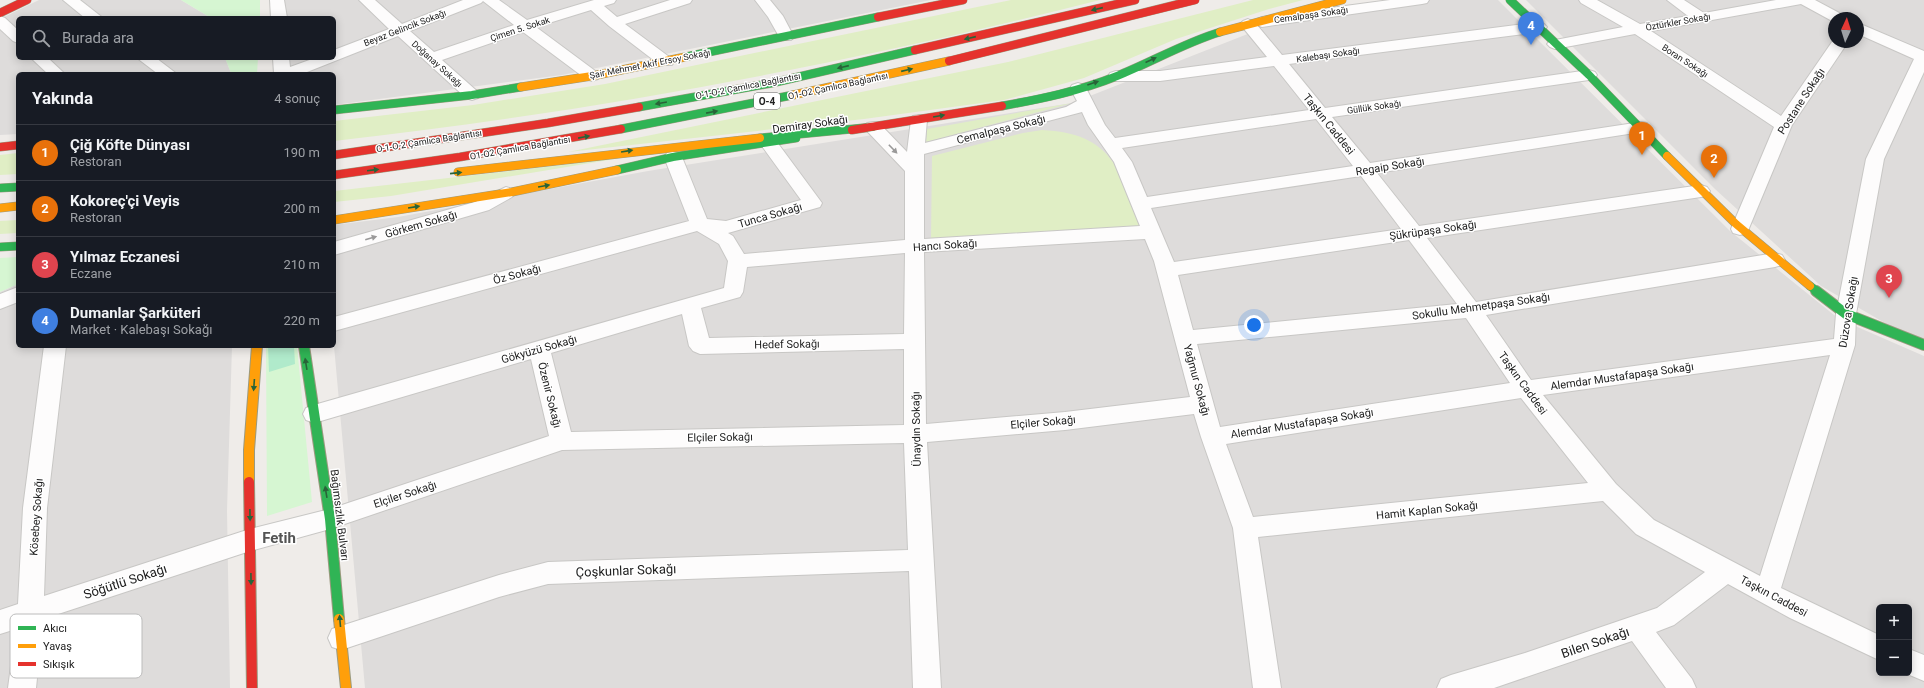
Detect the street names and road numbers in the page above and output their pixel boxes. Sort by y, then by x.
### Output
street label: Cemalpaşa Sokağı [1273,5,1349,25]
street label: Beyaz Gelincik Sokağı [362,8,448,48]
street label: Öztürkler Sokağı [1645,11,1711,33]
street label: Çimen 5. Sokak [489,15,551,43]
street label: Doğanay Sokağı [410,39,464,89]
street label: Boran Sokağı [1660,42,1710,80]
street label: Kalebaşı Sokağı [1296,46,1360,64]
street label: Şair Mehmet Akif Ersoy Sokağı [589,47,711,81]
street label: Postane Sokağı [1775,66,1828,137]
street label: O-1-O-2 Çamlıca Bağlantısı [695,71,801,101]
street label: O1-O2 Çamlıca Bağlantısı [787,71,889,101]
street label: Taşkın Caddesi [1300,91,1357,157]
road number: O-4 [754,93,780,109]
street label: Güllük Sokağı [1346,98,1402,116]
street label: Cemalpaşa Sokağı [955,112,1047,147]
street label: Demiray Sokağı [772,113,849,136]
street label: O-1-O-2 Çamlıca Bağlantısı [375,128,483,154]
street label: O1-O2 Çamlıca Bağlantısı [469,134,571,162]
street label: Regaip Sokağı [1355,155,1425,178]
street label: Tunca Sokağı [737,200,804,231]
street label: Görkem Sokağı [384,208,459,241]
street label: Şükrüpaşa Sokağı [1389,218,1477,243]
street label: Hancı Sokağı [912,237,978,254]
street label: Öz Sokağı [492,262,542,287]
street label: Düzova Sokağı [1836,275,1861,349]
street label: Sokullu Mehmetpaşa Sokağı [1411,290,1551,323]
street label: Gökyüzü Sokağı [500,332,578,366]
street label: Hedef Sokağı [754,337,820,352]
street label: Yağmur Sokağı [1181,343,1212,417]
street label: Taşkın Caddesi [1495,349,1550,417]
street label: Alemdar Mustafapaşa Sokağı [1550,360,1695,393]
street label: Özenir Sokağı [535,361,564,429]
street label: Ünaydın Sokağı [909,391,924,467]
street label: Alemdar Mustafapaşa Sokağı [1230,406,1374,441]
street label: Elçiler Sokağı [1010,413,1076,432]
street label: Elçiler Sokağı [687,430,753,445]
street label: Bağımsızlık Bulvarı [327,469,352,562]
street label: Kösebey Sokağı [27,478,46,556]
street label: Elçiler Sokağı [372,478,438,511]
street label: Hamit Kaplan Sokağı [1376,499,1479,522]
street label: Söğütlü Sokağı [82,561,169,602]
street label: Çoşkunlar Sokağı [575,561,677,580]
street label: Taşkın Caddesi [1738,573,1810,620]
street label: Bilen Sokağı [1559,624,1631,661]

